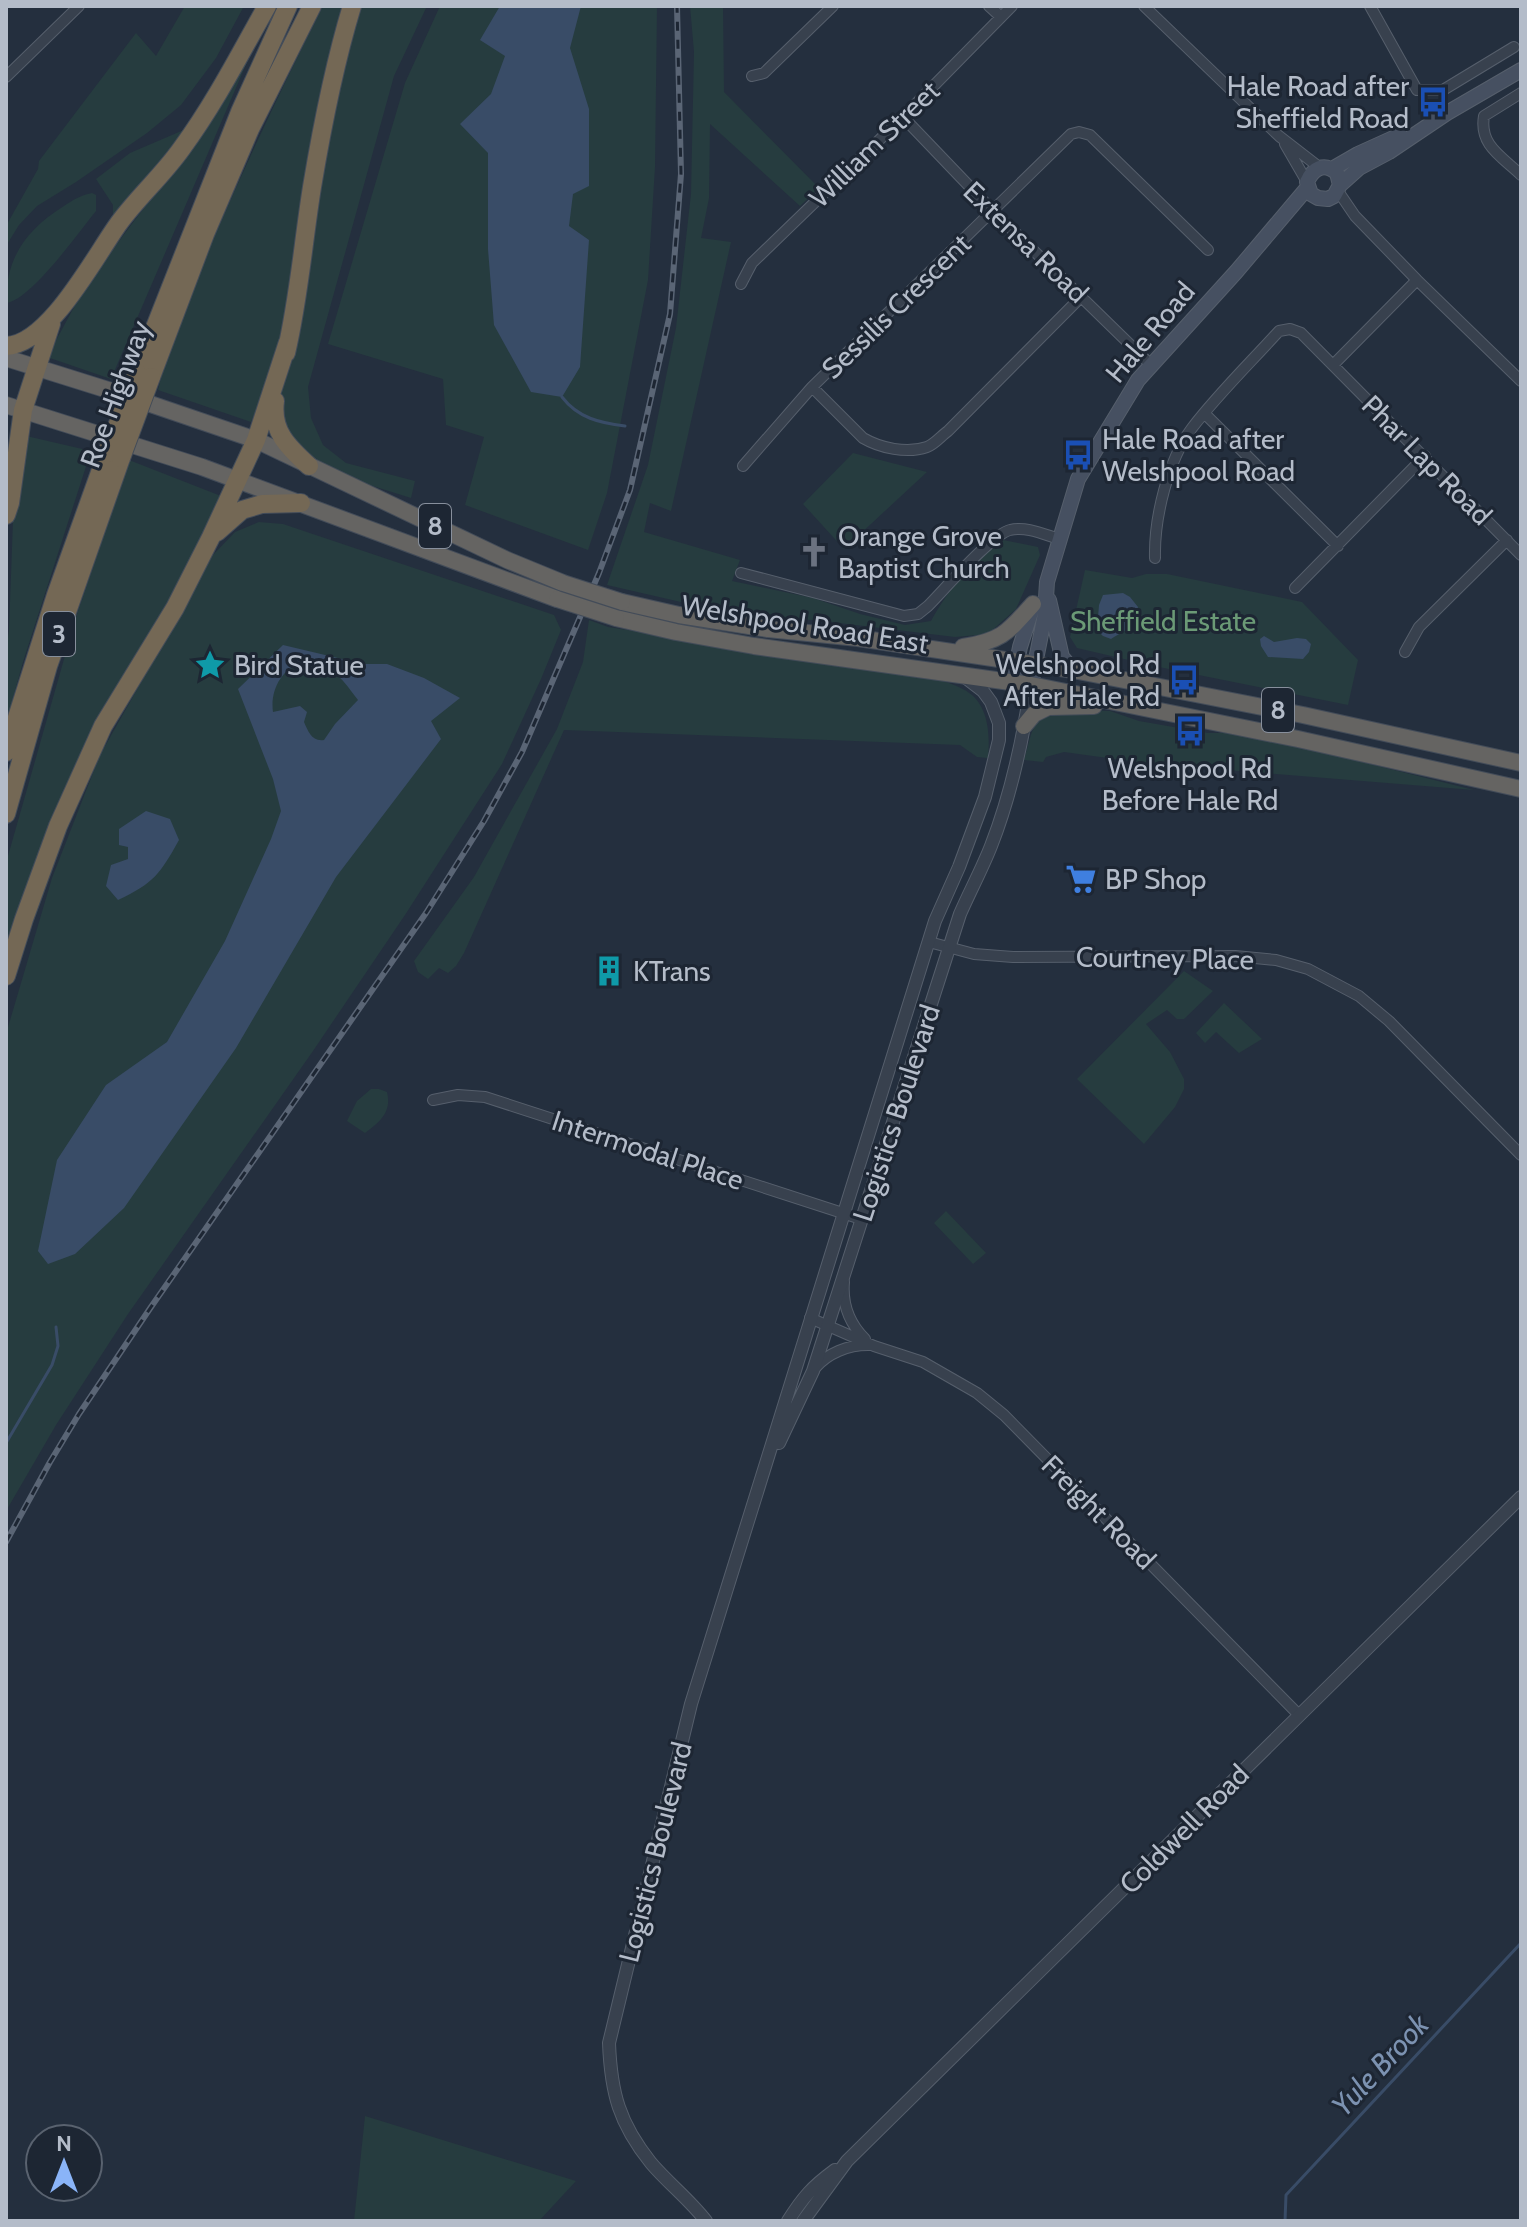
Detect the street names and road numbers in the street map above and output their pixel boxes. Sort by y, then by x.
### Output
street label: William Street [802,74,946,214]
street label: Extensa Road [957,174,1095,310]
street label: Sessilis Crescent [815,227,977,385]
street label: Hale Road [1098,275,1202,389]
street label: Roe Highway [73,316,157,472]
street label: Phar Lap Road [1355,388,1499,532]
road number: 8 [419,504,451,548]
street label: Welshpool Road East [679,588,931,660]
road number: 3 [43,612,75,656]
road number: 8 [1262,688,1294,732]
street label: Courtney Place [1076,939,1254,977]
street label: Logistics Boulevard [845,1000,947,1226]
street label: Intermodal Place [548,1103,748,1197]
street label: Freight Road [1035,1448,1163,1576]
street label: Logistics Boulevard [611,1738,699,1966]
street label: Coldwell Road [1112,1757,1256,1901]

